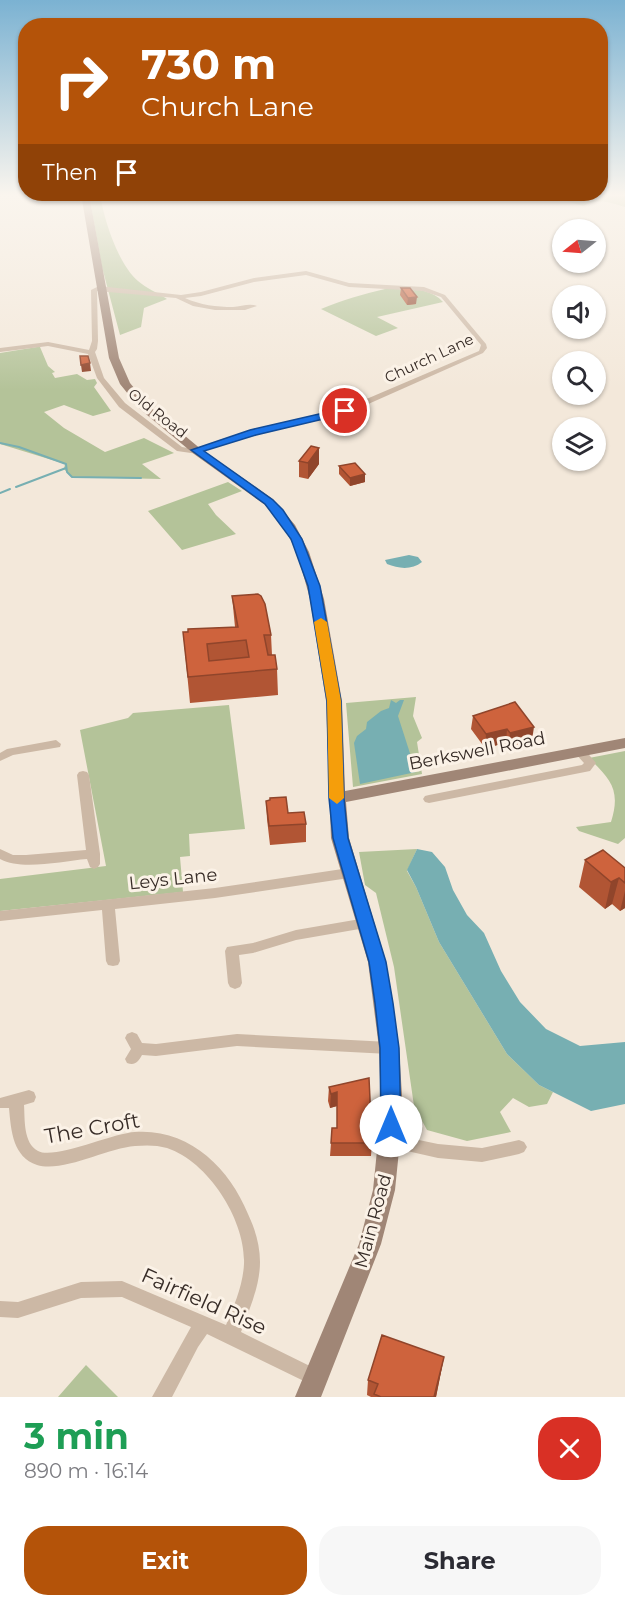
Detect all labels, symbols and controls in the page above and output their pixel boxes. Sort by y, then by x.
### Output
text: 730 m [141,38,276,90]
icon: right [42,42,120,120]
text: Church Lane [141,90,314,123]
icon: arrive [110,156,143,189]
text: Then [42,159,98,186]
north arrow [552,219,606,273]
map controls [552,219,606,471]
button: sound [552,285,606,339]
street label: Church Lane [381,329,477,387]
button: search [552,351,606,405]
street label: Old Road [125,384,191,442]
pin [319,385,370,436]
icon: arrive [328,394,361,427]
button: layers [552,417,606,471]
street label: Berkswell Road [407,727,547,775]
street label: Leys Lane [128,863,218,895]
position arrow [359,1094,423,1158]
street label: The Croft [42,1107,142,1149]
street label: Main Road [350,1171,396,1271]
street label: Fairfield Rise [138,1262,270,1340]
text: 3 min [24,1414,129,1458]
button: close [538,1417,601,1480]
text: 890 m · 16:14 [24,1459,148,1483]
button: Exit [24,1526,307,1595]
button: Share [319,1526,601,1595]

